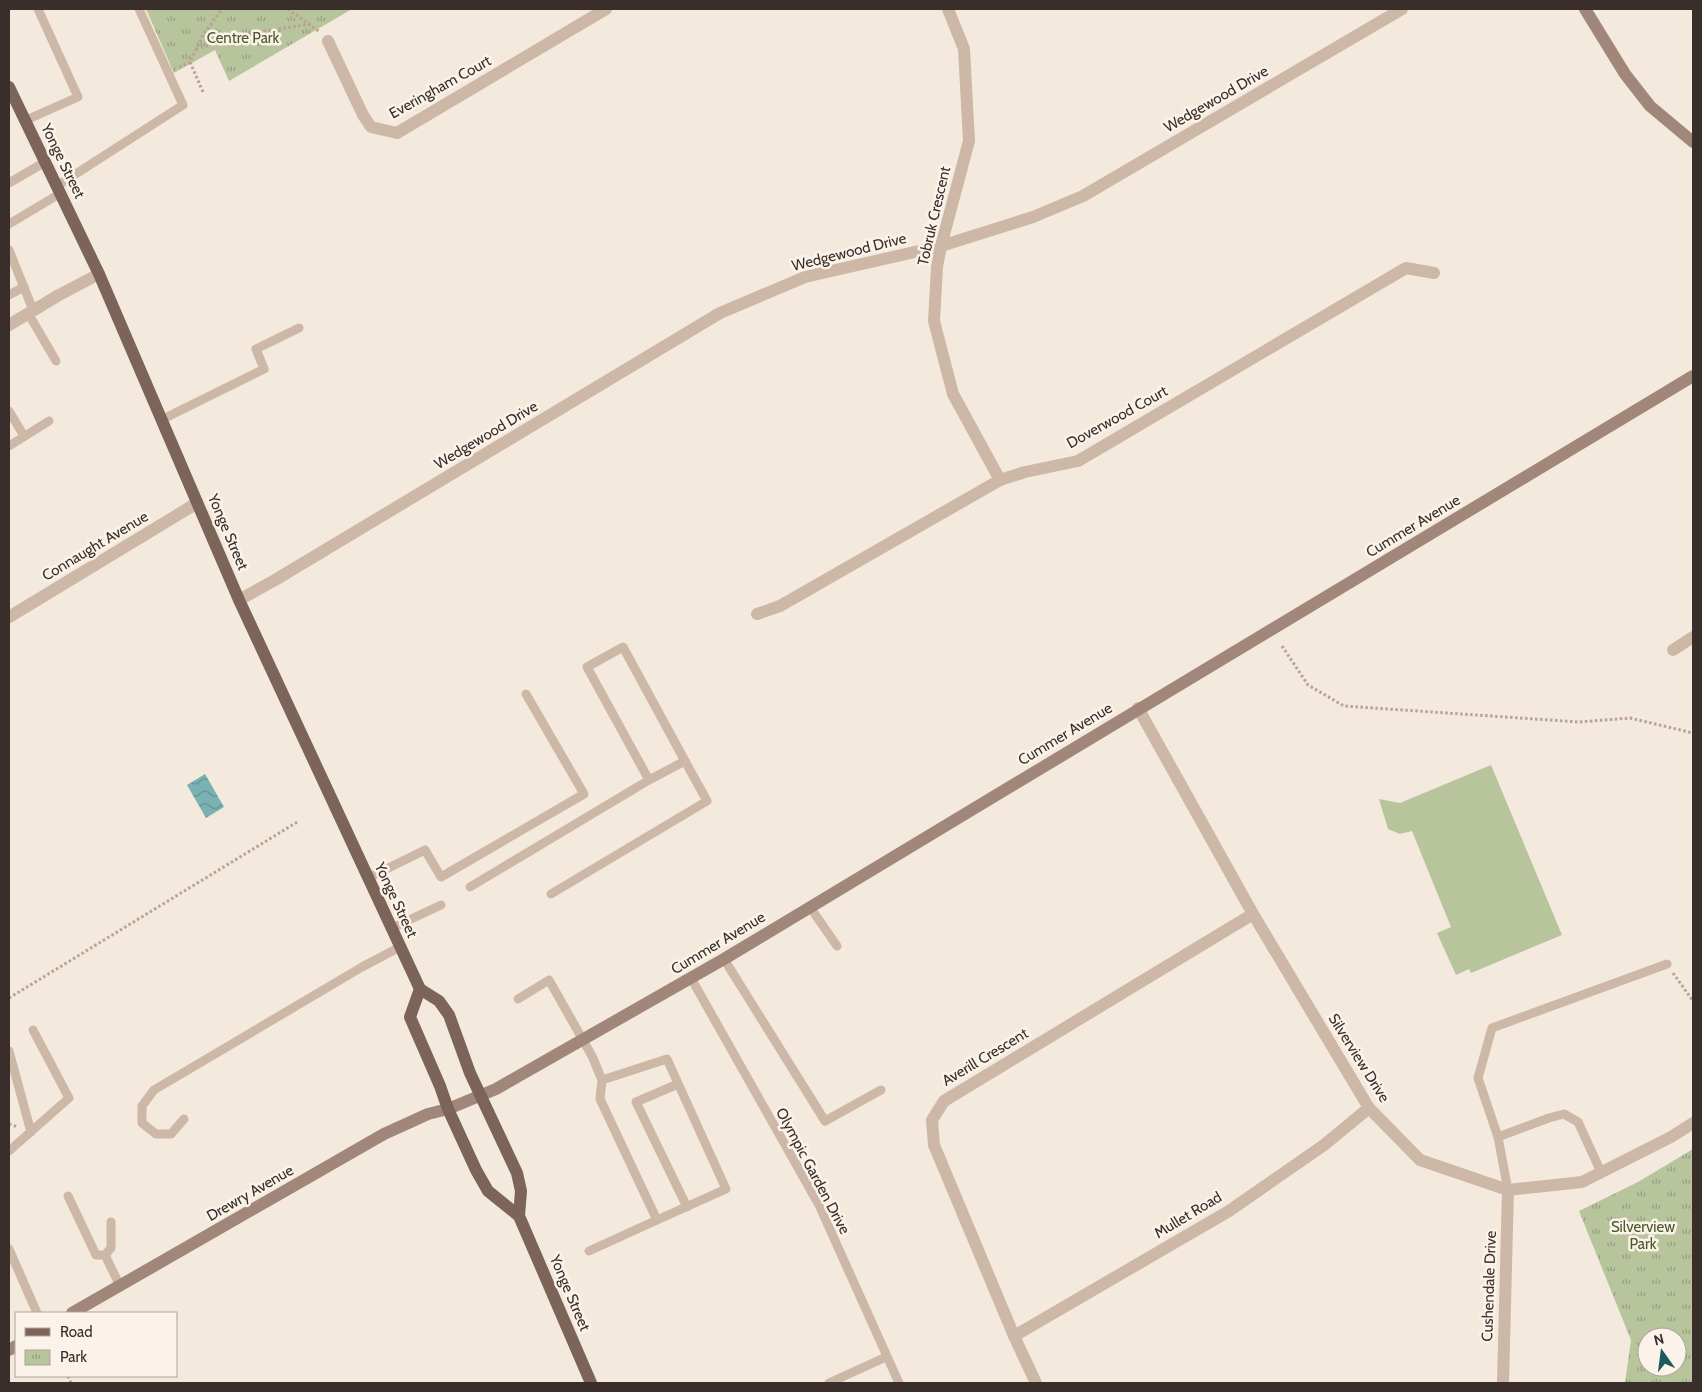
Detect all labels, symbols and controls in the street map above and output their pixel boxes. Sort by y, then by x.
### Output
park label: Centre Park [207,29,280,47]
street label: Everingham Court [386,52,494,122]
street label: Wedgewood Drive [1161,62,1272,136]
street label: Yonge Street [37,120,89,201]
street label: Tobruk Crescent [914,165,954,267]
street label: Wedgewood Drive [790,229,908,275]
street label: Doverwood Court [1063,382,1171,452]
street label: Wedgewood Drive [431,397,541,473]
street label: Yonge Street [204,490,252,573]
street label: Cummer Avenue [1363,491,1464,561]
street label: Connaught Avenue [39,507,152,585]
street label: Cummer Avenue [1015,699,1116,769]
street label: Yonge Street [370,859,421,940]
street label: Cummer Avenue [668,908,769,978]
street label: Silverview Drive [1325,1010,1394,1106]
street label: Averill Crescent [939,1024,1031,1090]
street label: Olympic Garden Drive [772,1105,854,1238]
street label: Drewry Avenue [203,1161,297,1225]
street label: Mullet Road [1151,1188,1225,1242]
park label: Silverview Park [1611,1218,1675,1253]
street label: Cushendale Drive [1478,1230,1500,1342]
street label: Yonge Street [546,1251,594,1334]
legend [15,1312,178,1377]
text: Road [60,1323,93,1341]
north arrow [1637,1327,1687,1377]
text: N [1652,1329,1666,1349]
text: Park [60,1348,87,1366]

